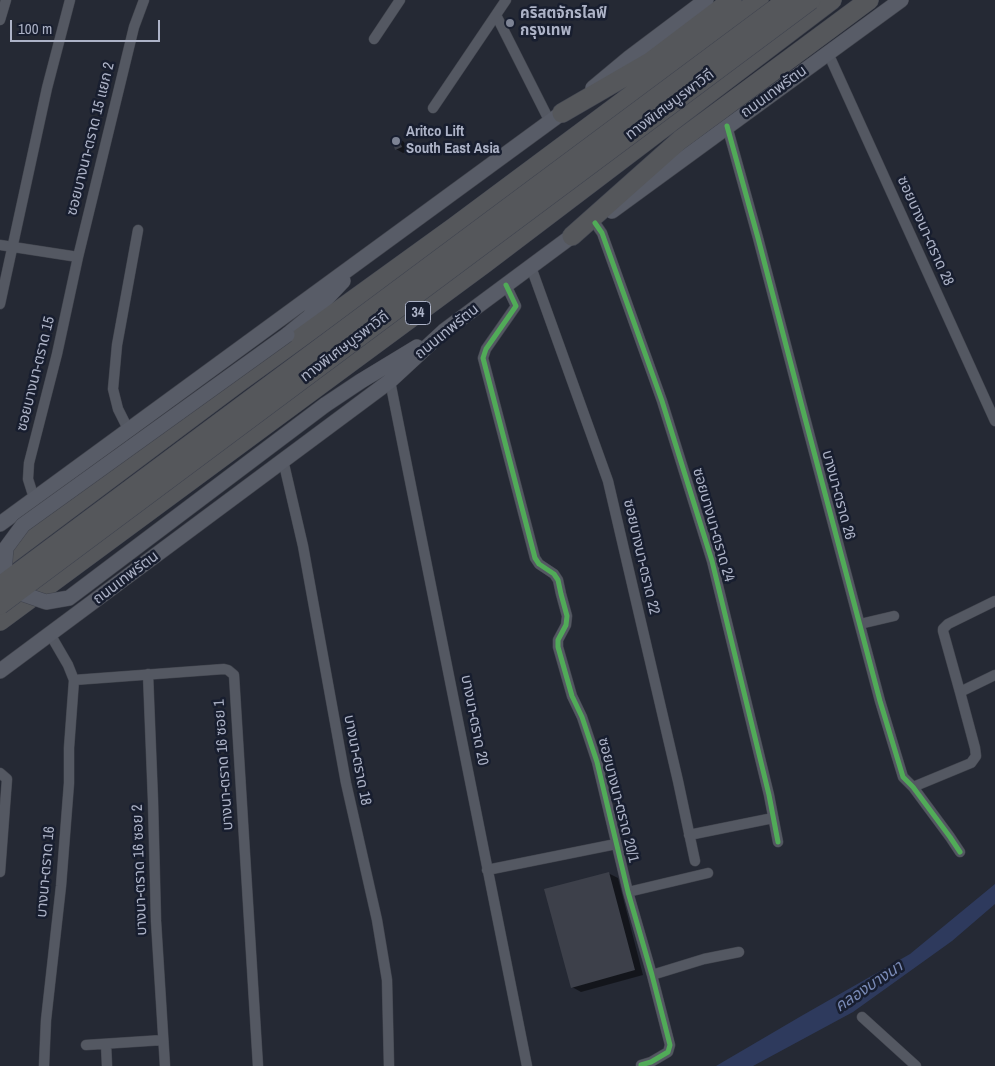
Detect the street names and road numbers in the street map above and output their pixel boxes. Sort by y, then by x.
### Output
street label: ซอยบางนา-ตราด 15 แยก 2 [63,60,119,218]
street label: ถนนเทพรัตน [737,62,811,122]
street label: ทางพิเศษบูรพาวิถี [622,66,718,144]
street label: ซอยบางนา-ตราด 28 [893,174,957,288]
street label: ถนนเทพรัตน [411,301,483,363]
road number: 34 [406,302,430,324]
street label: ทางพิเศษบูรพาวิถี [297,308,393,386]
street label: ซอยบางนา-ตราด 15 [13,315,59,433]
street label: บางนา-ตราด 26 [817,448,859,542]
street label: ซอยบางนา-ตราด 24 [688,466,738,584]
street label: ซอยบางนา-ตราด 22 [619,498,663,616]
street label: ถนนเทพรัตน [90,548,162,608]
street label: บางนา-ตราด 20 [456,673,492,767]
street label: บางนา-ตราด 16 ซอย 1 [210,699,238,831]
street label: บางนา-ตราด 18 [339,713,375,807]
street label: ซอยบางนา-ตราด 20/1 [594,736,642,864]
street label: บางนา-ตราด 16 ซอย 2 [129,804,151,936]
street label: บางนา-ตราด 16 [33,825,59,919]

